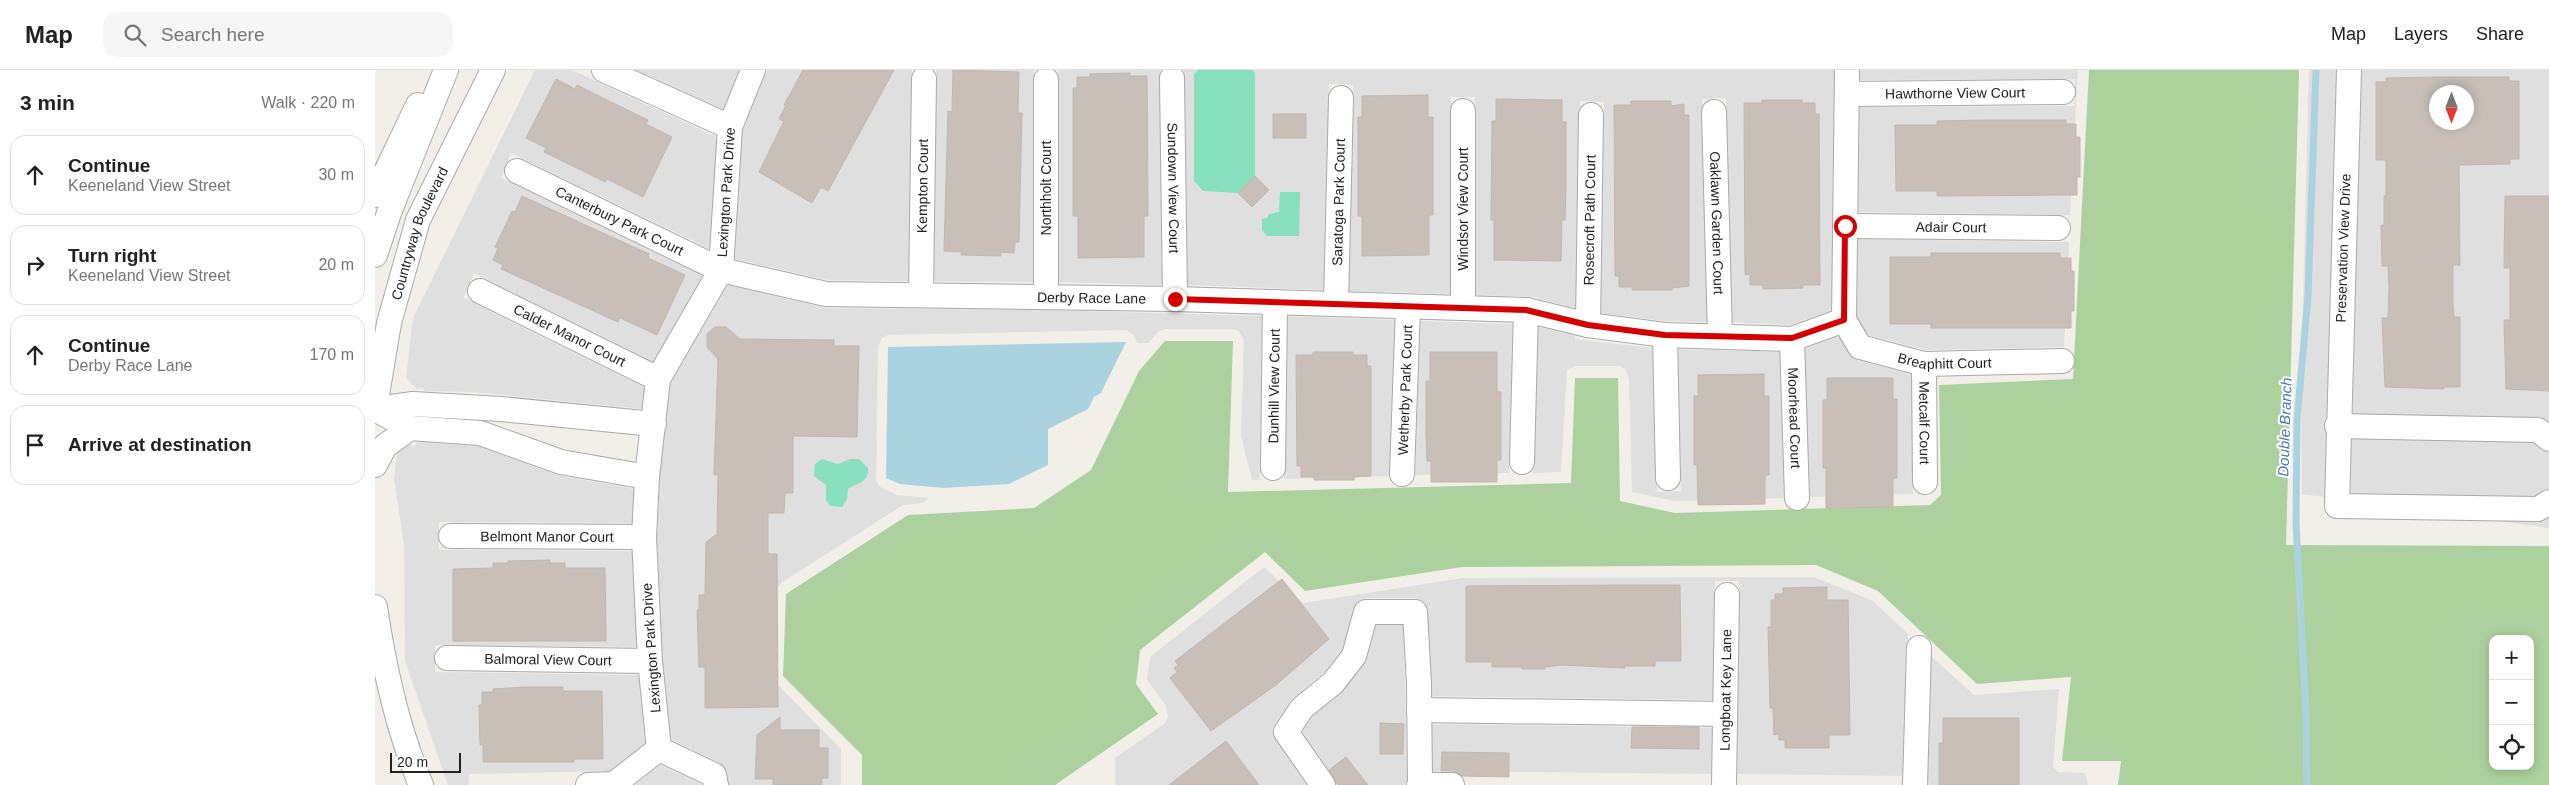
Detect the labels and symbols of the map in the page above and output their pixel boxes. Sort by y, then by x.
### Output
street label: Hawthorne View Court [1885,84,2025,102]
north arrow [2429,85,2474,130]
street label: Sundown View Court [1165,123,1182,254]
street label: Lexington Park Drive [714,127,738,258]
street label: Saratoga Park Court [1329,138,1348,266]
street label: Kempton Court [914,139,931,233]
street label: Northholt Court [1038,140,1054,235]
street label: Windsor View Court [1455,147,1471,271]
street label: Oaklawn Garden Court [1707,151,1727,295]
street label: Rosecroft Path Court [1581,154,1598,286]
street label: Countryway Boulevard [388,164,451,302]
street label: Preservation View Drive [2332,173,2354,323]
street label: Canterbury Park Court [553,183,686,259]
route start [1834,215,1857,238]
street label: Adair Court [1915,219,1987,235]
route end [1164,288,1187,311]
street label: Derby Race Lane [1037,289,1146,307]
street label: Calder Manor Court [511,301,628,370]
street label: Wetherby Park Court [1395,324,1415,456]
street label: Dunhill View Court [1265,328,1283,444]
street label: Breaphitt Court [1896,349,1992,373]
street label: Moorhead Court [1785,367,1804,469]
water label: Double Branch [2274,377,2295,477]
street label: Metcalf Court [1916,381,1933,465]
street label: Belmont Manor Court [480,528,614,545]
street label: Lexington Park Drive [638,582,664,713]
street label: Longboat Key Lane [1717,629,1734,751]
street label: Balmoral View Court [484,651,612,668]
scale bar [390,750,461,773]

